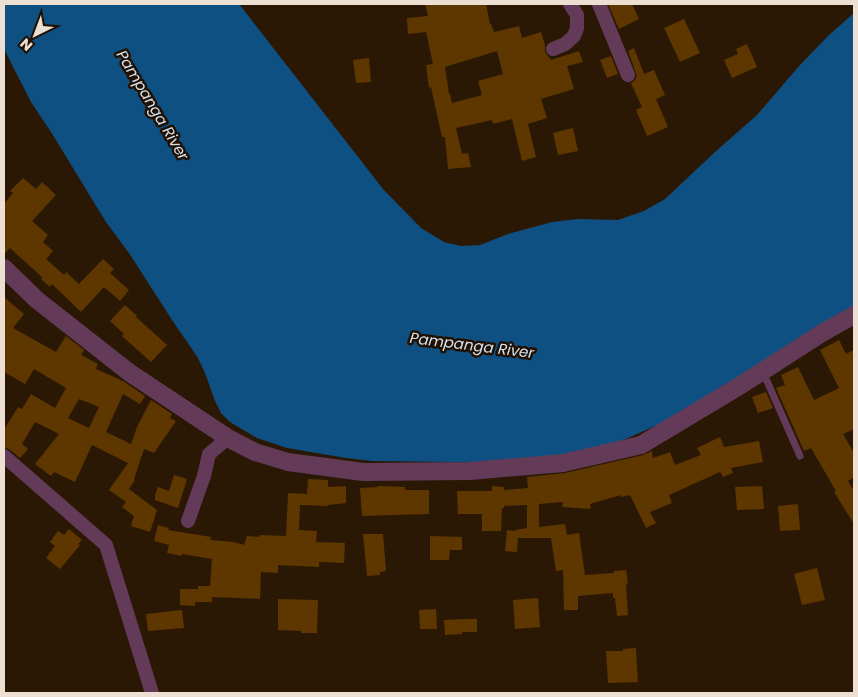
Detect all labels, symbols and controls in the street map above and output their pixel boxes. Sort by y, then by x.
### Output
north arrow [10,10,60,60]
text: N [16,34,37,56]
water label: Pampanga River [112,46,194,164]
water label: Pampanga River [409,327,536,363]

